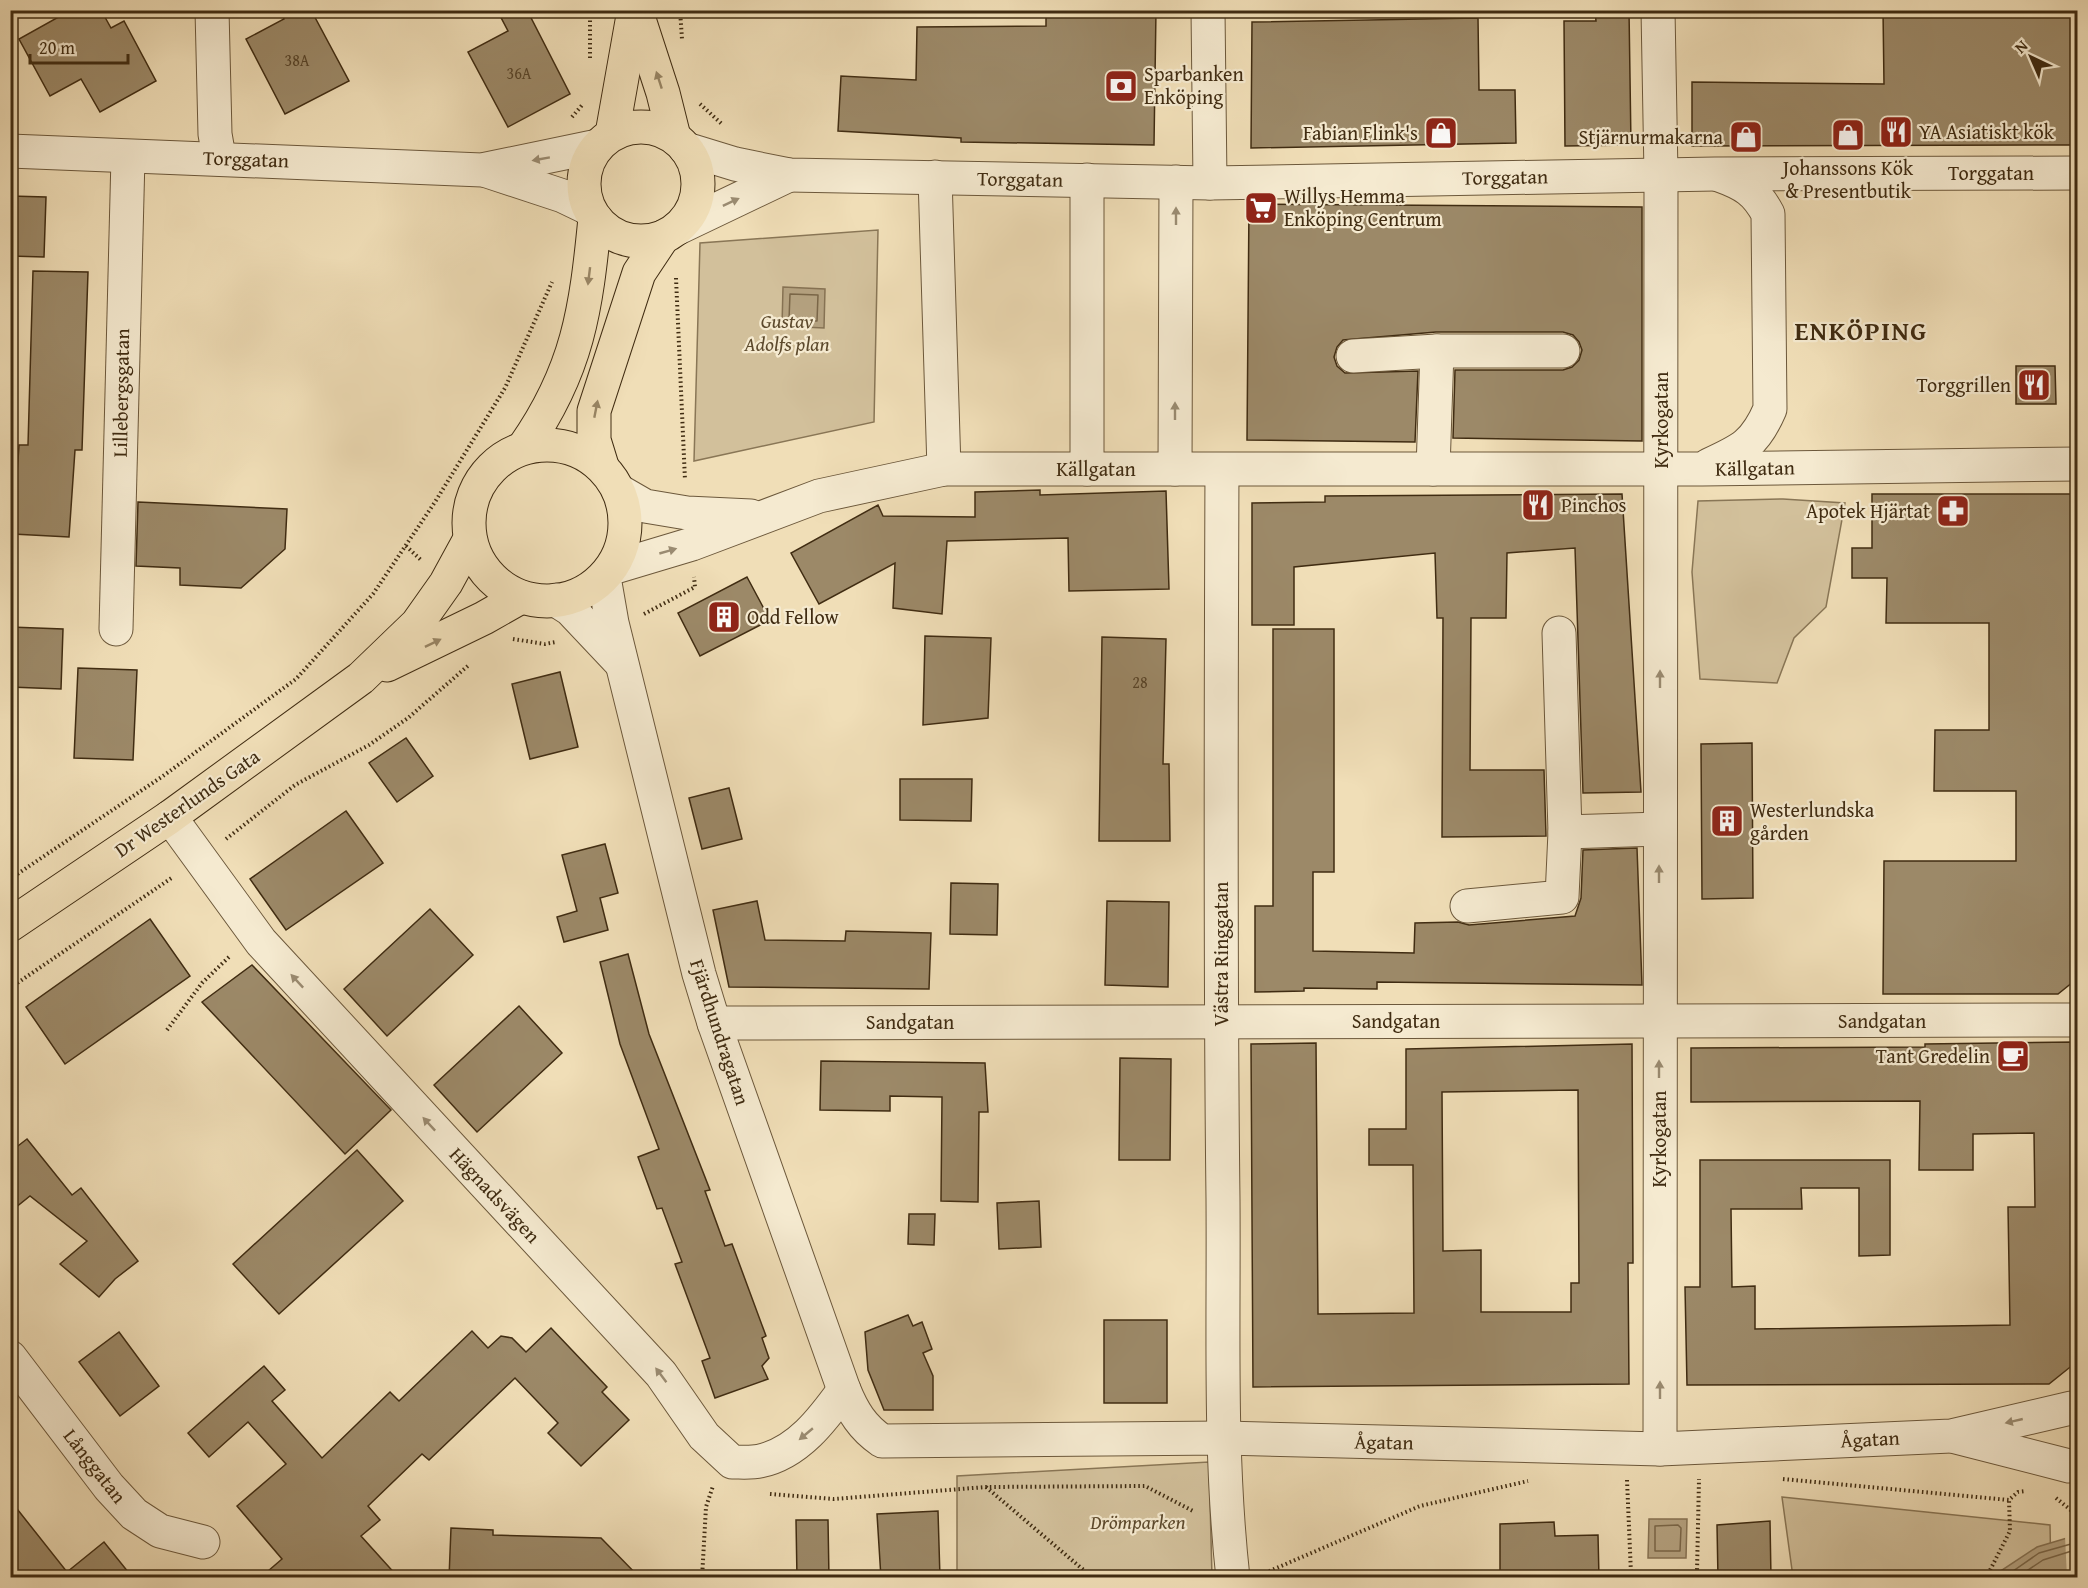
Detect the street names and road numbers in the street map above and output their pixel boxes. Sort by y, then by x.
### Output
street label: Torggatan [203,143,289,174]
street label: Torggatan [1948,158,2034,187]
street label: Torggatan [1462,161,1548,192]
street label: Torggatan [977,163,1063,194]
street label: Lillebergsgatan [105,328,136,458]
street label: Kyrkogatan [1646,371,1675,469]
street label: Källgatan [1715,452,1795,483]
street label: Källgatan [1056,454,1136,483]
street label: Dr Westerlunds Gata [108,741,266,864]
street label: Västra Ringgatan [1206,882,1235,1026]
street label: Fjärdhundragatan [683,955,758,1109]
street label: Sandgatan [1352,1006,1440,1035]
street label: Sandgatan [1838,1006,1926,1035]
street label: Sandgatan [866,1007,954,1036]
street label: Kyrkogatan [1644,1090,1673,1188]
street label: Hägnadsvägen [443,1140,548,1249]
street label: Långgatan [57,1422,134,1509]
street label: Ågatan [1840,1422,1900,1455]
street label: Ågatan [1354,1426,1414,1457]

